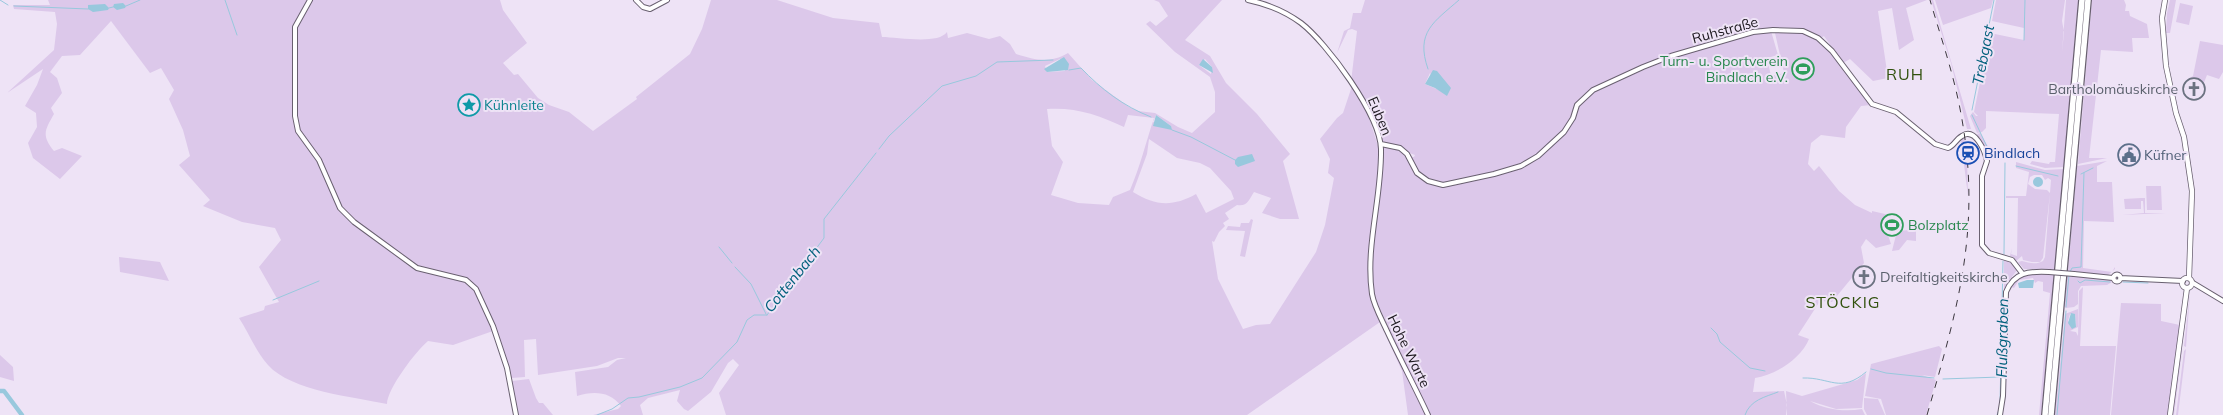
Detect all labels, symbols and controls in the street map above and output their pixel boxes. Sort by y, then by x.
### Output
street label: Ruhstraße [1690,13,1760,47]
water label: Trebgast [1968,22,1998,87]
place label: Turn- u. Sportverein Bindlach e.V. [1660,52,1788,86]
sports icon: Turn- u. Sportverein Bindlach e.V. [1790,56,1816,82]
district label: RUH [1886,64,1924,84]
church icon: Bartholomäuskirche [2181,76,2207,102]
place label: Bartholomäuskirche [2048,80,2178,98]
place icon: Kühnleite [456,92,482,118]
street label: Euben [1364,94,1396,138]
place label: Kühnleite [484,96,544,114]
station icon: Bindlach [1955,140,1981,166]
public building icon: Küfner [2116,142,2142,168]
place label: Bindlach [1984,144,2040,162]
place label: Küfner [2144,146,2187,164]
sports icon: Bolzplatz [1879,212,1905,238]
place label: Bolzplatz [1908,216,1968,234]
water label: Cottenbach [760,242,825,316]
church icon: Dreifaltigkeitskirche [1851,264,1877,290]
place label: Dreifaltigkeitskirche [1880,268,2008,286]
district label: STÖCKIG [1806,292,1880,312]
water label: Flußgraben [1992,298,2012,378]
street label: Hohe Warte [1384,311,1434,391]

